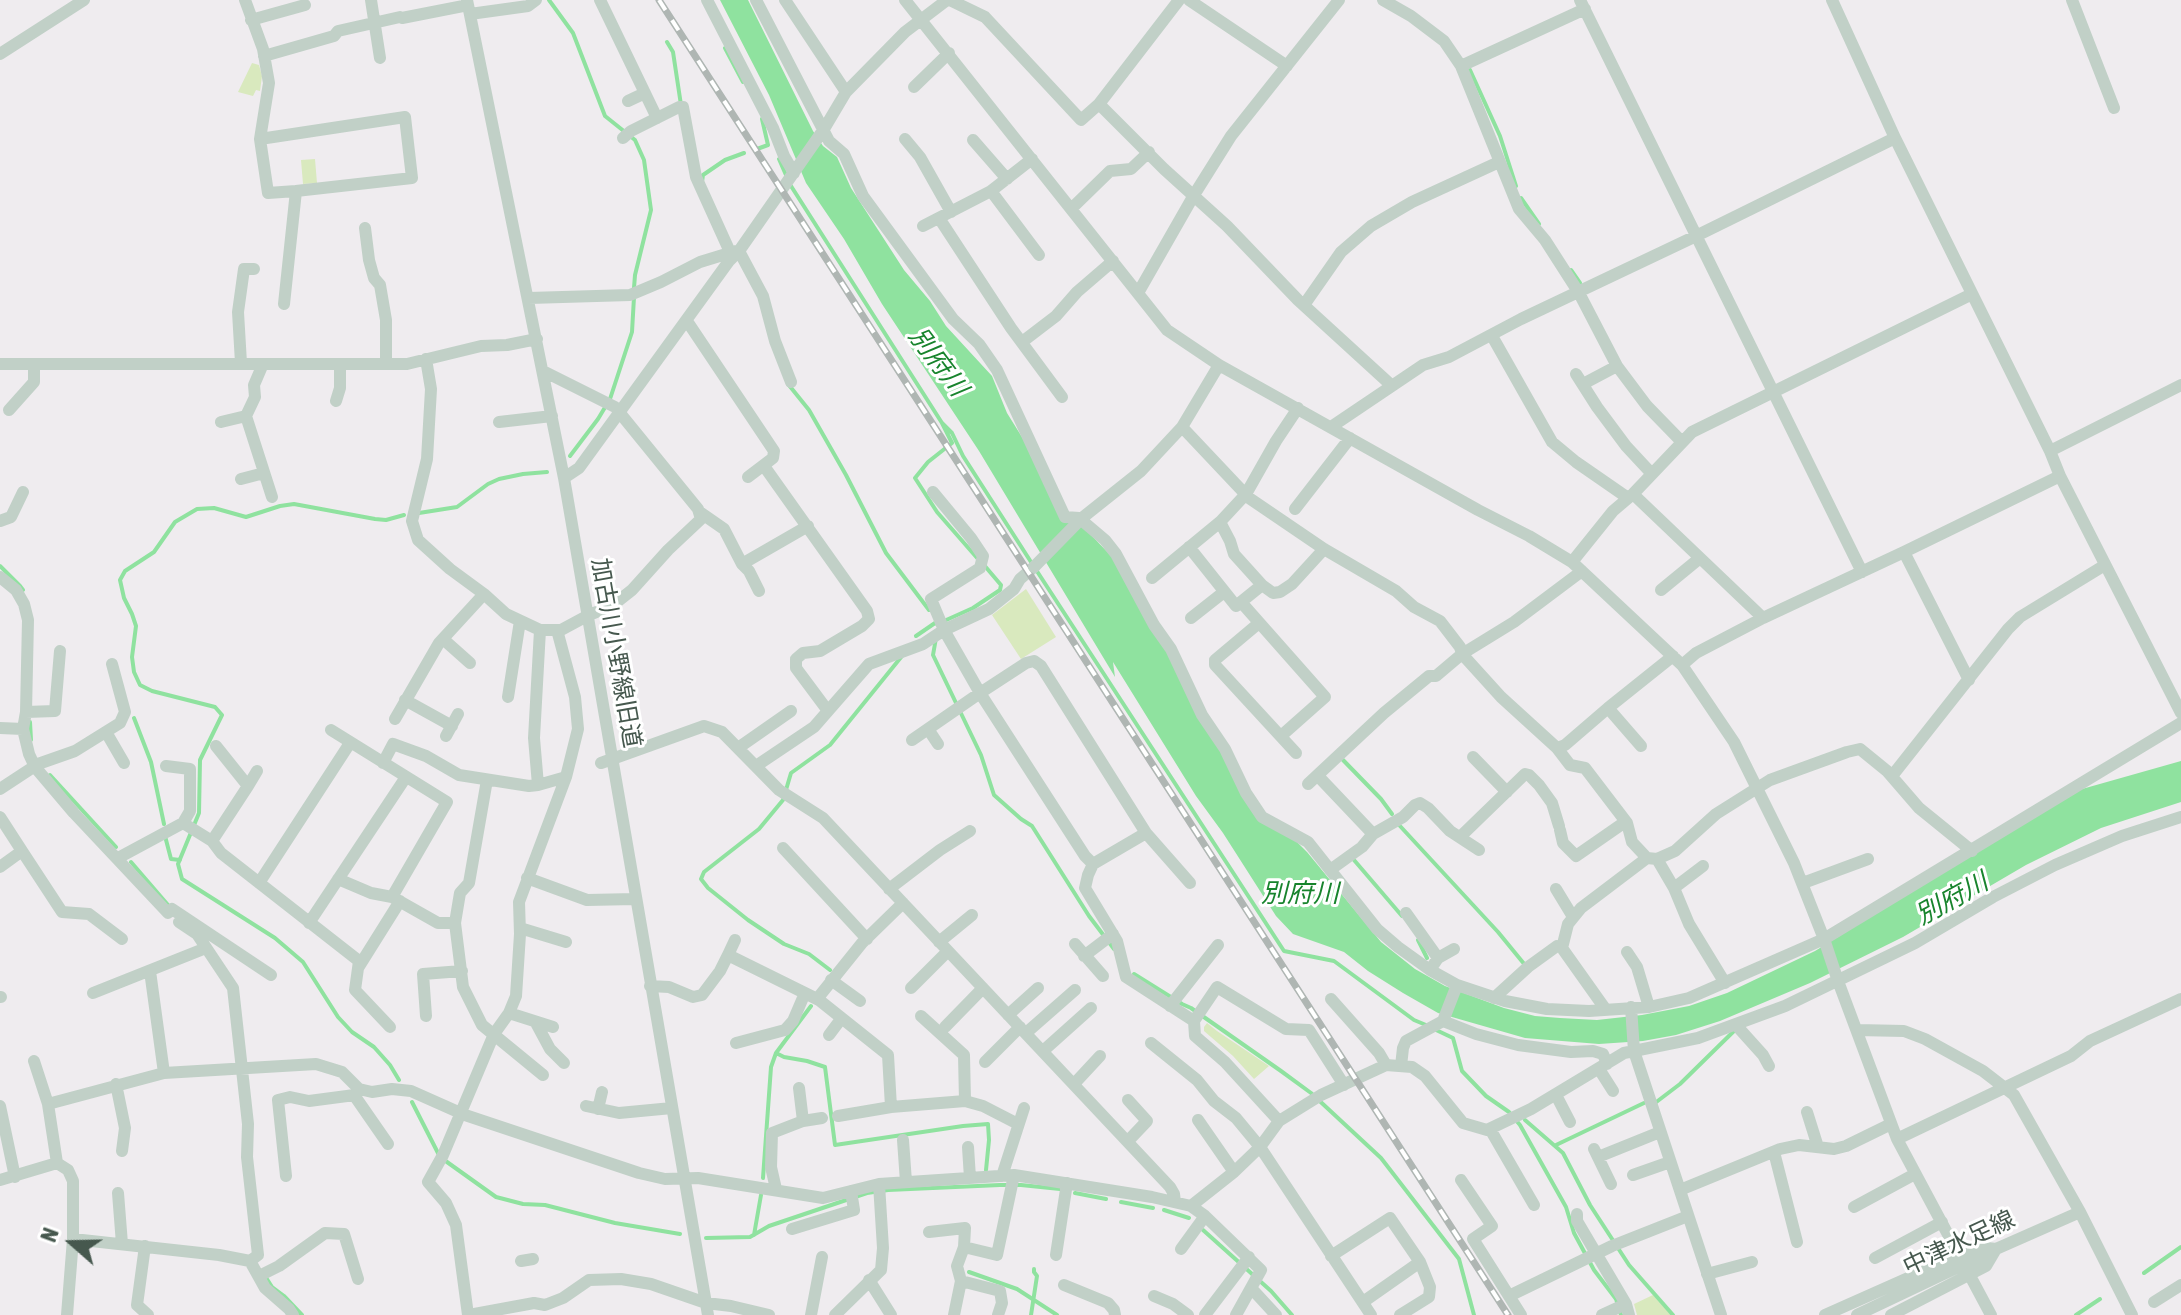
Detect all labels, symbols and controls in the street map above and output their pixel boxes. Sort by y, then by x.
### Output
water label: 別府川 [902,321,974,403]
street label: 加古川小野線旧道 [585,556,647,750]
water label: 別府川 [1910,866,1994,932]
water label: 別府川 [1261,878,1339,910]
north arrow [32,1203,112,1283]
street label: 中津水足線 [1899,1205,2019,1281]
text: N [35,1224,64,1245]

